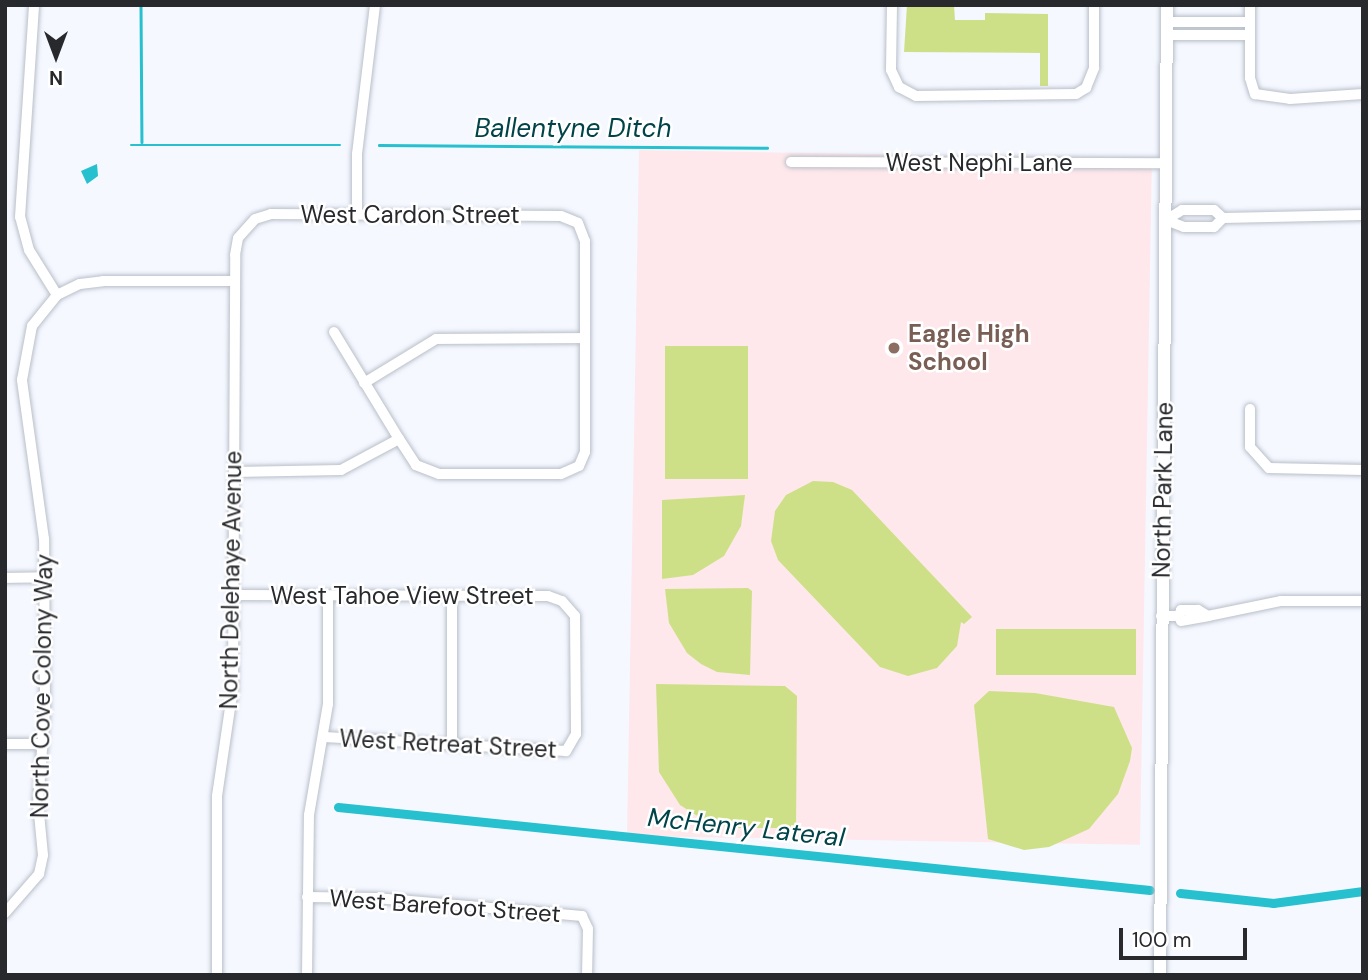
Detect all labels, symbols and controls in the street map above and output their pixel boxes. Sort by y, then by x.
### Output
north arrow [21,21,91,91]
text: N [49,65,63,90]
water label: Ballentyne Ditch [475,113,671,145]
street label: West Nephi Lane [885,149,1073,177]
street label: West Cardon Street [300,201,520,229]
place label: Eagle High School [908,320,1030,376]
marker: Eagle High School [886,340,902,356]
street label: North Park Lane [1147,402,1179,578]
street label: North Delehaye Avenue [214,450,248,710]
street label: North Cove Colony Way [25,554,59,818]
street label: West Tahoe View Street [270,582,534,610]
street label: West Retreat Street [339,724,557,764]
water label: McHenry Lateral [646,802,846,854]
street label: West Barefoot Street [328,884,562,928]
scale bar [1123,914,1251,958]
text: 100 m [1132,926,1192,954]

